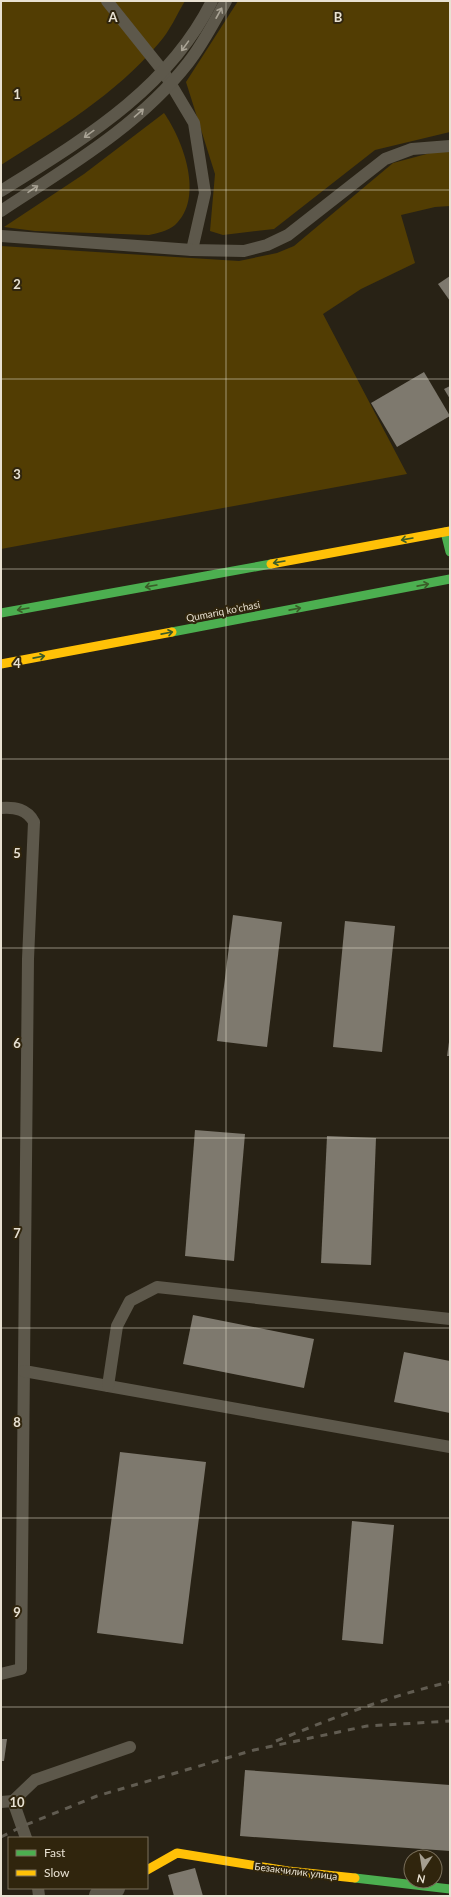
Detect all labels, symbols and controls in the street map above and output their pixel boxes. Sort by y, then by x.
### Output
one-way arrow [216,7,224,19]
text: A [107,9,118,25]
text: B [334,9,343,25]
one-way arrow [180,41,189,52]
text: 1 [13,86,21,102]
one-way arrow [133,109,144,118]
one-way arrow [84,130,95,138]
one-way arrow [28,185,39,194]
text: 2 [13,276,21,292]
text: 3 [13,466,21,482]
one-way arrow [401,535,414,543]
one-way arrow [273,559,286,567]
one-way arrow [416,580,429,588]
one-way arrow [145,582,158,590]
street label: Qumariq ko'chasi [185,598,261,624]
one-way arrow [288,604,301,612]
one-way arrow [17,605,30,613]
one-way arrow [160,629,173,637]
one-way arrow [32,653,45,661]
text: 4 [13,655,21,671]
text: 5 [13,845,21,861]
text: 6 [13,1035,21,1051]
text: 7 [13,1225,21,1241]
text: 8 [13,1414,21,1430]
text: 9 [13,1604,21,1620]
text: 10 [9,1794,25,1810]
legend [8,1837,148,1889]
text: Fast [44,1845,66,1860]
north arrow [403,1849,443,1889]
street label: Безакчилик улица [254,1860,338,1882]
text: Slow [44,1865,70,1880]
text: N [415,1872,426,1887]

